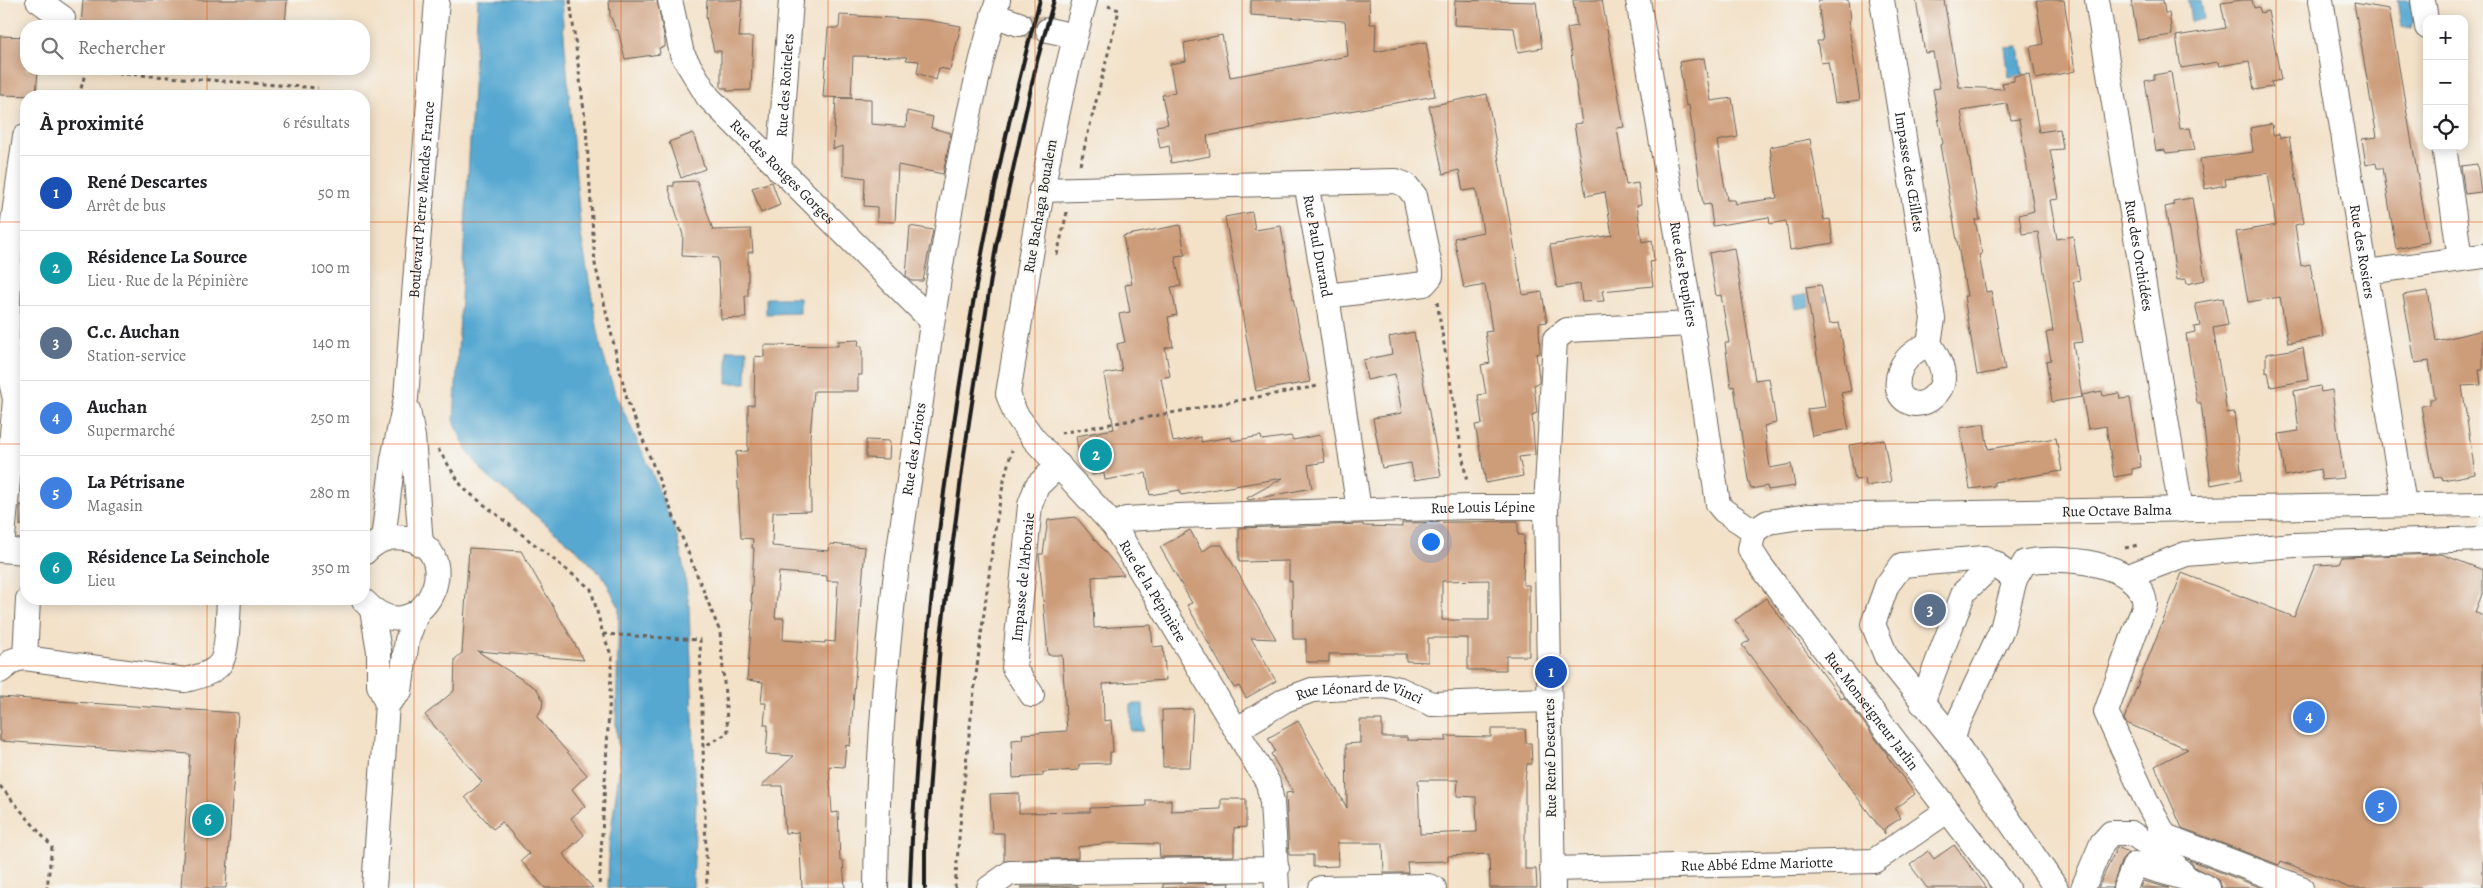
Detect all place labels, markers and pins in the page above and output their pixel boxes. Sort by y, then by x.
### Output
pin: 2 [1080,436,1112,474]
pin: 3 [1914,591,1946,629]
pin: 1 [1535,653,1567,691]
pin: 4 [2293,698,2325,736]
pin: 5 [2365,787,2397,825]
pin: 6 [192,801,224,839]

